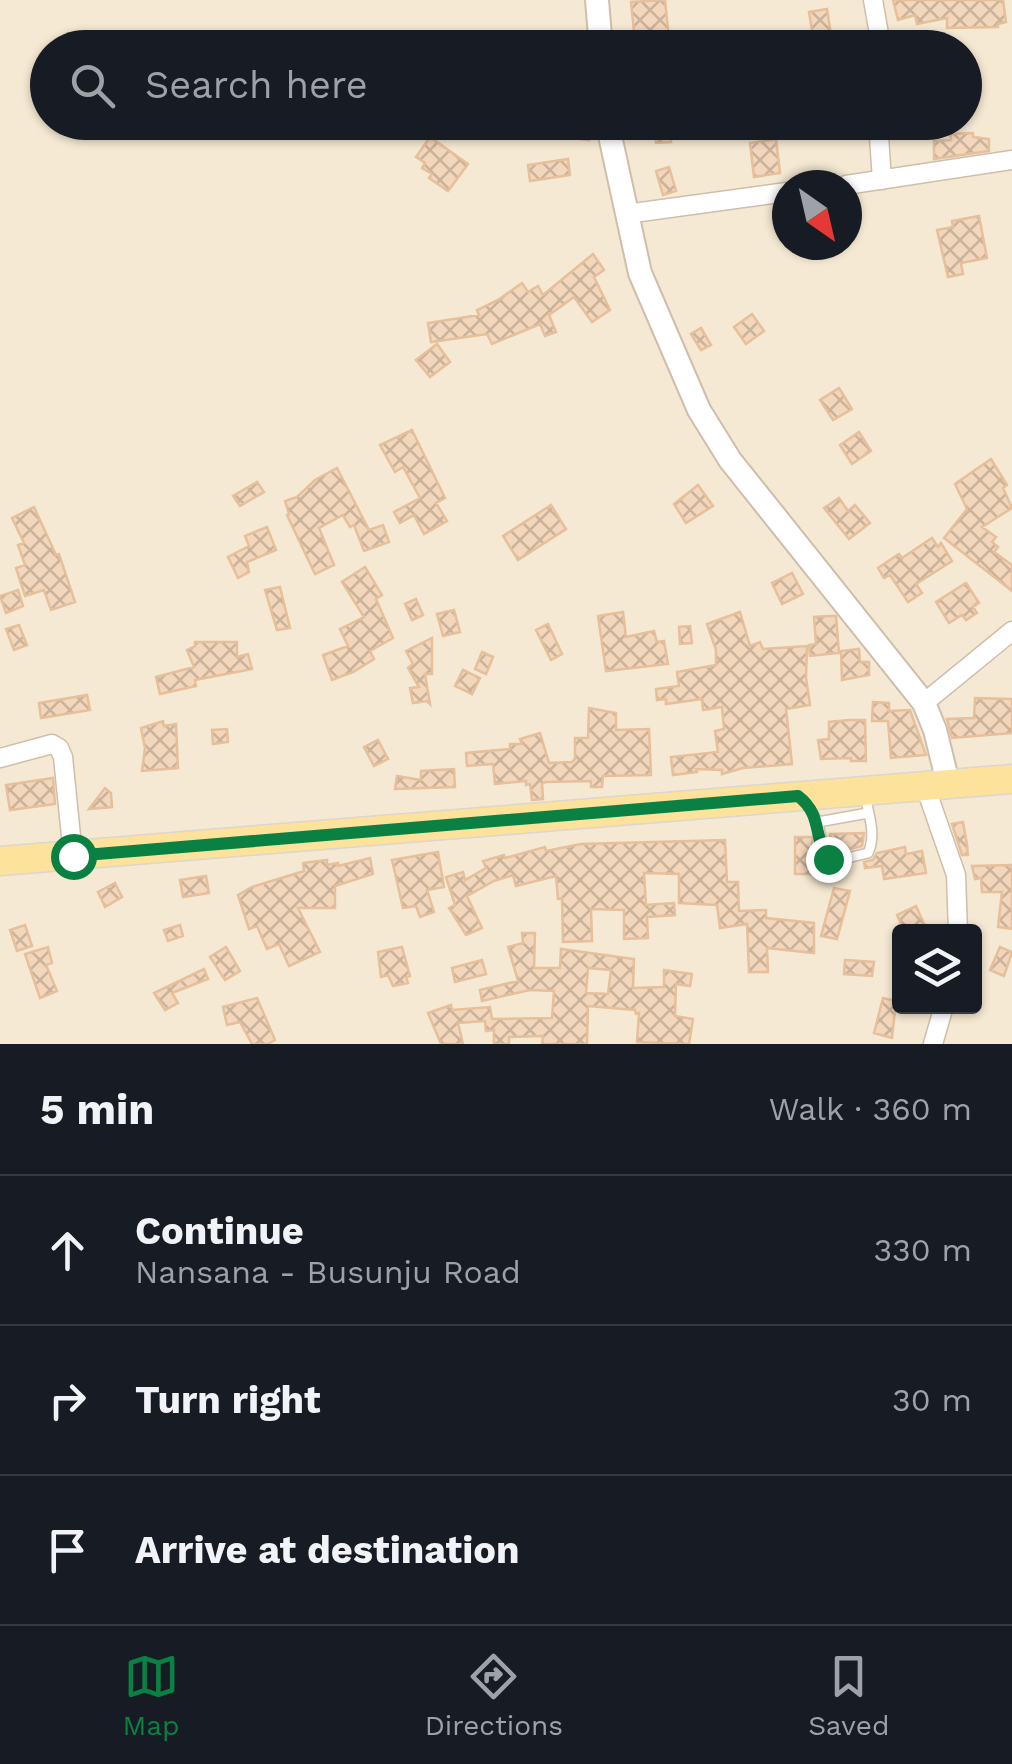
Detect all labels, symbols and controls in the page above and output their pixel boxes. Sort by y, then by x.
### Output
search box [30,30,982,140]
icon: search [65,58,120,113]
text: Search here [145,63,368,107]
north arrow [772,170,862,260]
route start [51,834,97,880]
route end [806,837,852,883]
map controls [892,924,982,1014]
button: layers [892,924,982,1014]
text: 5 min [40,1085,154,1134]
text: Walk · 360 m [769,1090,972,1128]
text: Continue [135,1209,304,1253]
icon: ahead [40,1223,95,1278]
text: 330 m [873,1231,972,1269]
text: Nansana - Busunju Road [135,1253,521,1291]
icon: right [40,1373,95,1428]
text: Turn right [135,1378,321,1422]
text: 30 m [892,1381,972,1419]
icon: arrive [40,1523,95,1578]
text: Arrive at destination [135,1528,520,1572]
tab: Map [123,1649,180,1742]
tab: Directions [425,1649,563,1742]
tab: Saved [808,1649,889,1742]

